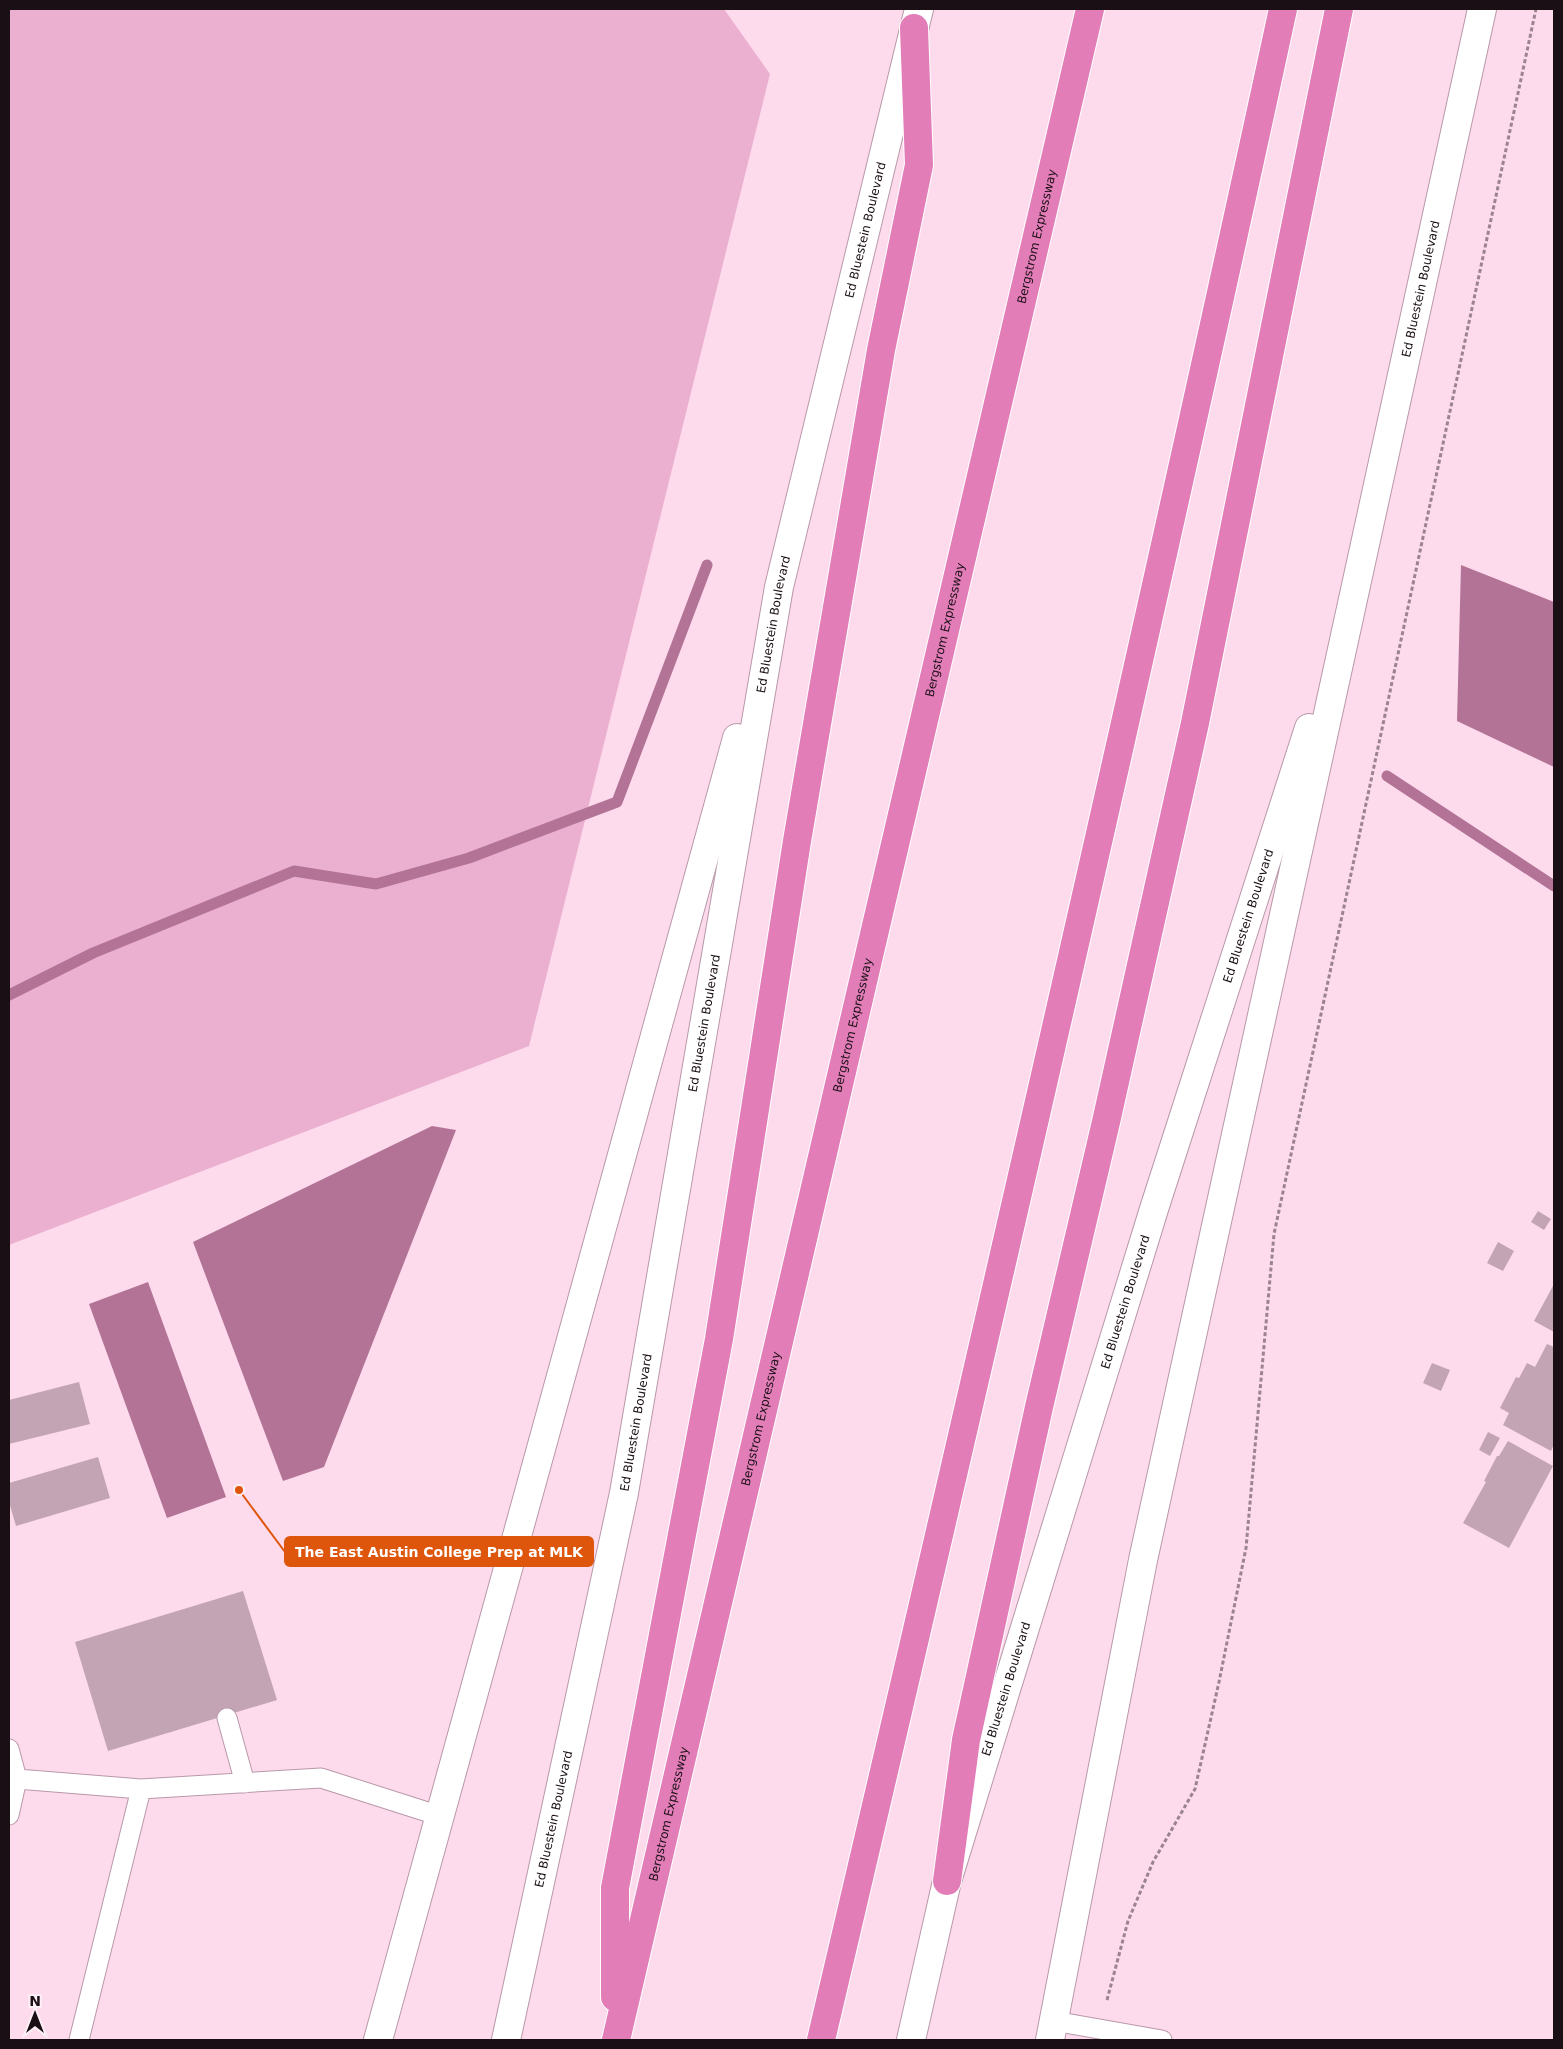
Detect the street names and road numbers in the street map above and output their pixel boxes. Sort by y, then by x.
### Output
street label: Ed Bluestein Boulevard [842,161,889,300]
street label: Bergstrom Expressway [1014,168,1059,305]
street label: Ed Bluestein Boulevard [1399,219,1443,359]
street label: Ed Bluestein Boulevard [754,554,793,694]
street label: Bergstrom Expressway [923,561,968,699]
street label: Ed Bluestein Boulevard [1220,847,1276,985]
street label: Ed Bluestein Boulevard [686,953,723,1093]
street label: Bergstrom Expressway [830,957,875,1094]
street label: Ed Bluestein Boulevard [1098,1233,1153,1371]
street label: Bergstrom Expressway [739,1350,783,1487]
street label: Ed Bluestein Boulevard [617,1353,655,1493]
street label: Ed Bluestein Boulevard [979,1620,1033,1758]
street label: Bergstrom Expressway [646,1745,691,1883]
street label: Ed Bluestein Boulevard [532,1749,575,1889]

